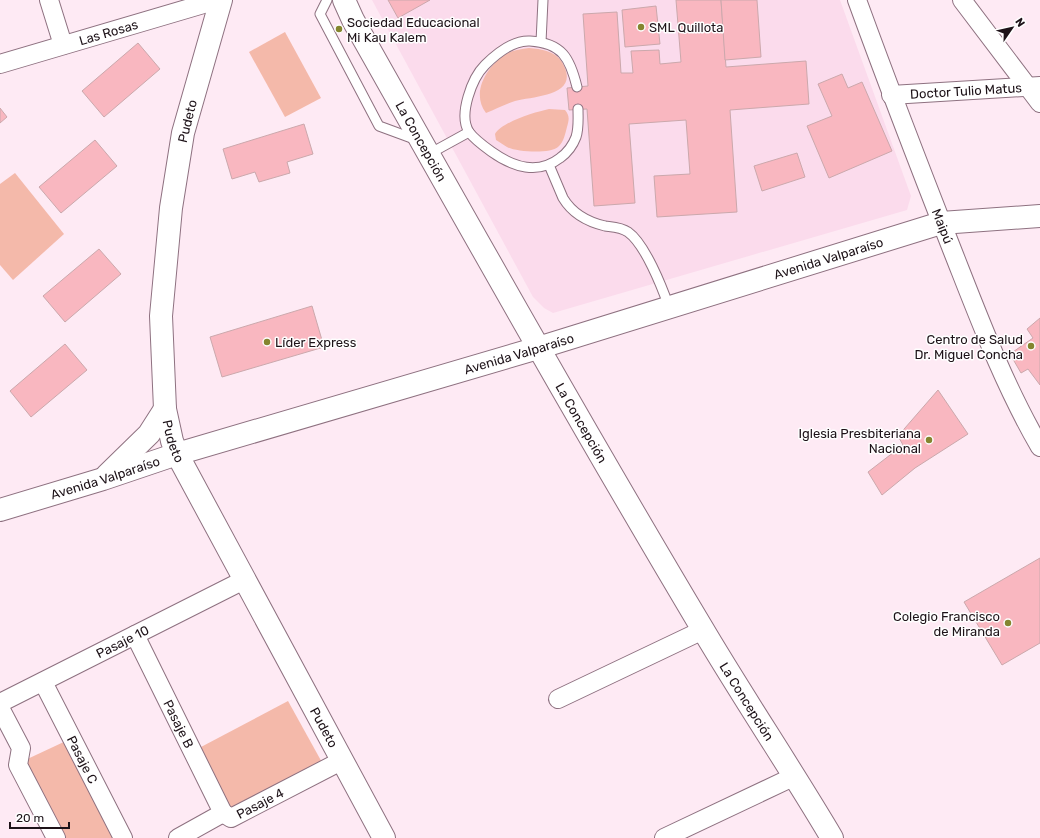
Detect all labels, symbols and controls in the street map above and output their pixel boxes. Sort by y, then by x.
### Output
north arrow [992,8,1032,48]
place label: Sociedad Educacional Mi Kau Kalem [347,15,480,45]
text: N [1012,16,1028,30]
street label: Las Rosas [77,17,140,48]
place label: SML Quillota [649,20,723,35]
marker: SML Quillota [636,22,646,32]
marker: Sociedad Educacional Mi Kau Kalem [334,24,344,34]
street label: Doctor Tulio Matus [910,80,1023,102]
street label: Pudeto [175,98,200,144]
street label: La Concepción [392,99,450,184]
street label: Maipú [929,207,956,246]
street label: Avenida Valparaíso [772,234,885,282]
street label: Avenida Valparaíso [462,330,576,377]
place label: Centro de Salud Dr. Miguel Concha [914,332,1023,363]
place label: Líder Express [275,335,357,350]
marker: Líder Express [262,337,272,347]
marker: Centro de Salud Dr. Miguel Concha [1026,341,1036,351]
street label: La Concepción [552,380,610,466]
street label: Pudeto [160,419,187,465]
place label: Iglesia Presbiteriana Nacional [798,426,921,456]
marker: Iglesia Presbiteriana Nacional [924,435,934,445]
street label: Avenida Valparaíso [49,453,162,502]
place label: Colegio Francisco de Miranda [893,609,1000,639]
marker: Colegio Francisco de Miranda [1003,618,1013,628]
street label: Pasaje 10 [94,622,151,661]
street label: La Concepción [716,660,777,743]
street label: Pasaje B [160,697,197,751]
street label: Pudeto [307,705,341,750]
street label: Pasaje C [64,733,101,786]
street label: Pasaje 4 [234,785,286,822]
scale bar [10,804,69,830]
text: 20 m [16,811,44,825]

